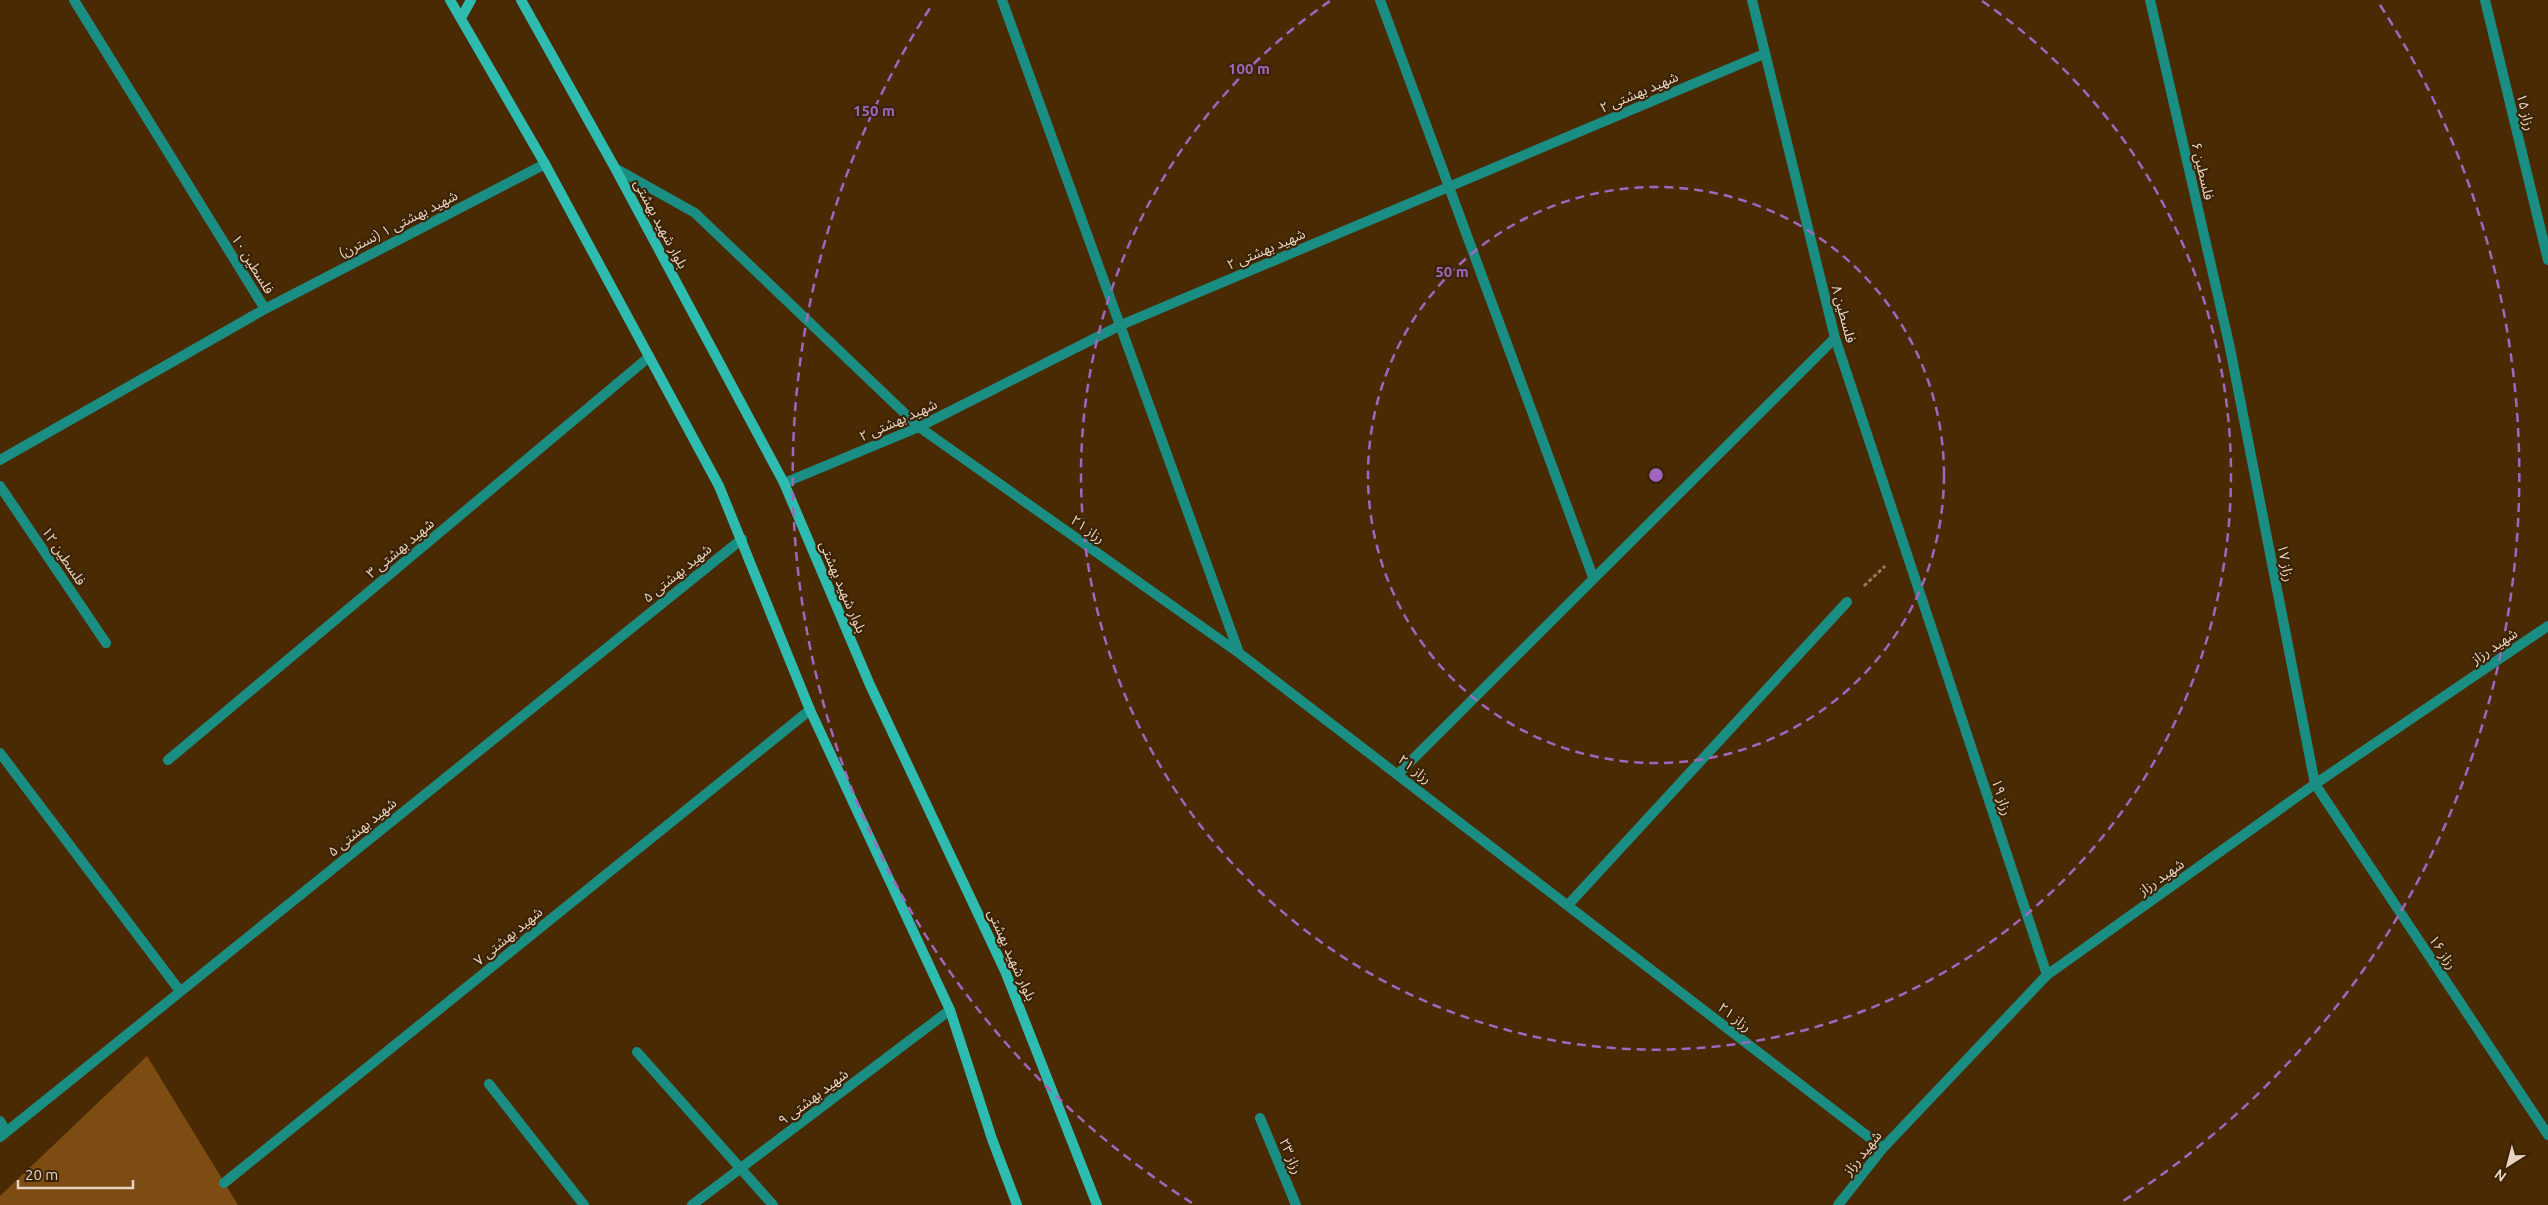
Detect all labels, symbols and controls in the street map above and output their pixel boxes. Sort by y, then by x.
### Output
text: 100 m [1228,60,1270,77]
street label: شهید بهشتی ۲ [1597,68,1681,117]
street label: رزاز ۱۵ [2513,92,2538,132]
text: 150 m [853,102,895,119]
street label: فلسطین ۶ [2188,140,2217,202]
street label: بلوار شهید بهشتی [630,177,691,272]
street label: شهید بهشتی ۱ (نسترن) [336,187,461,262]
street label: شهید بهشتی ۲ [1224,225,1308,274]
street label: فلسطین ۱۰ [228,231,278,297]
text: 50 m [1435,263,1469,280]
street label: فلسطین ۸ [1828,283,1859,345]
street label: شهید بهشتی ۲ [857,396,940,445]
centre of rings [1647,466,1665,484]
street label: رزاز ۲۱ [1067,512,1108,547]
street label: شهید بهشتی ۳ [363,515,438,582]
street label: فلسطین ۱۲ [38,524,89,589]
street label: بلوار شهید بهشتی [815,539,870,636]
street label: شهید بهشتی ۵ [640,541,715,606]
street label: رزاز ۱۷ [2274,543,2297,583]
street label: شهید رزاز [2467,625,2521,669]
street label: رزاز ۲۱ [1395,751,1435,788]
street label: رزاز ۱۹ [1988,777,2015,818]
street label: شهید بهشتی ۵ [325,795,400,860]
street label: شهید رزاز [2134,855,2188,900]
street label: شهید بهشتی ۷ [471,904,546,969]
street label: بلوار شهید بهشتی [984,907,1039,1004]
street label: رزاز ۱۶ [2425,932,2460,973]
street label: رزاز ۲۱ [1715,999,1755,1036]
street label: شهید بهشتی ۹ [775,1065,852,1129]
street label: شهید رزاز [1839,1128,1885,1180]
street label: رزاز ۲۳ [1275,1136,1306,1177]
north arrow [2483,1140,2533,1190]
scale bar [18,1158,132,1190]
text: 20 m [25,1166,58,1183]
text: N [2491,1166,2509,1185]

